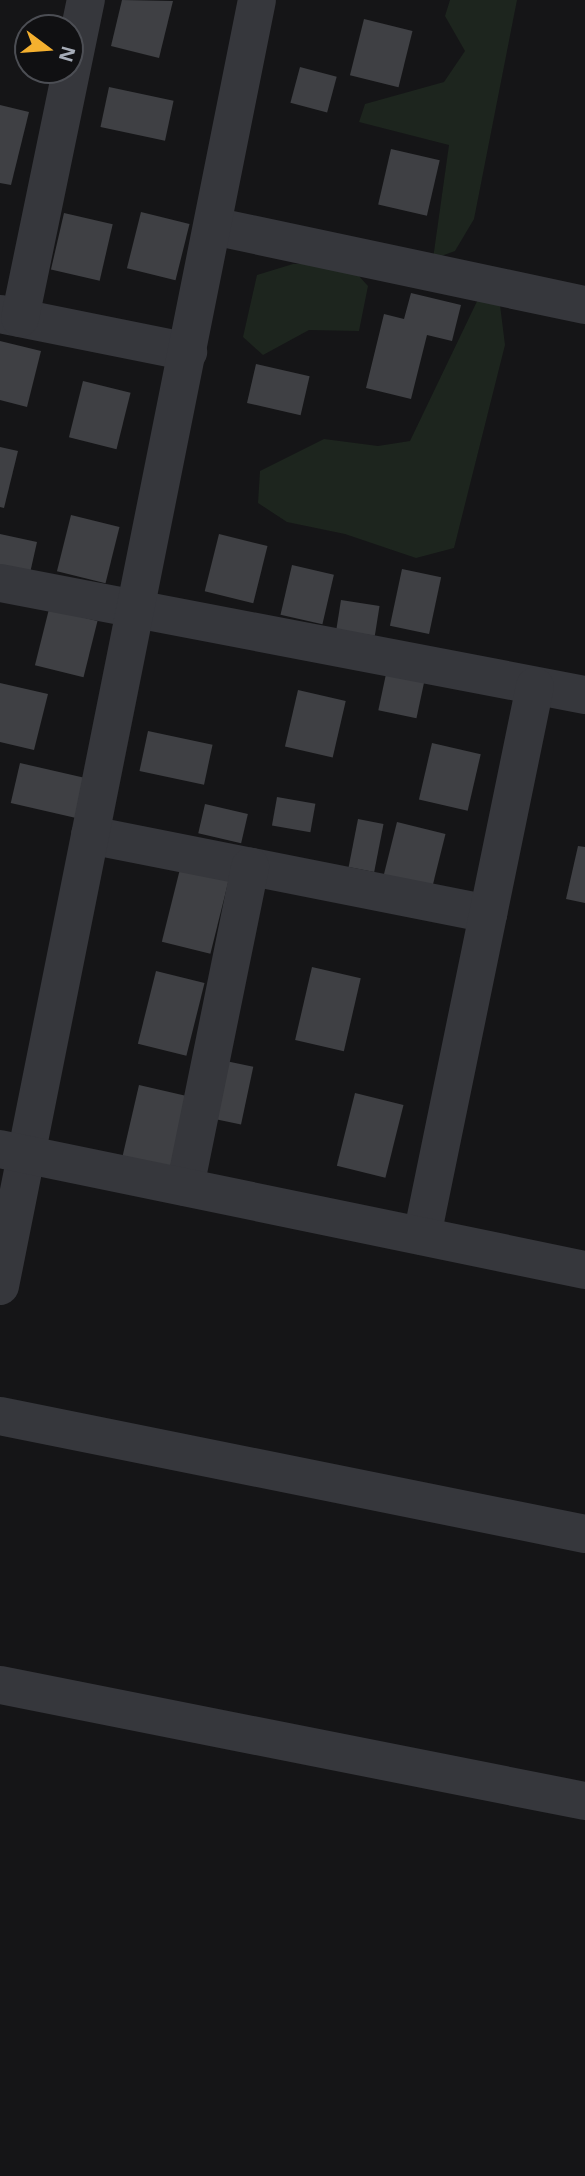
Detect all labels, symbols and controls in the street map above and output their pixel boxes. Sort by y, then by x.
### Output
north arrow [14,14,84,84]
text: N [53,43,82,65]

